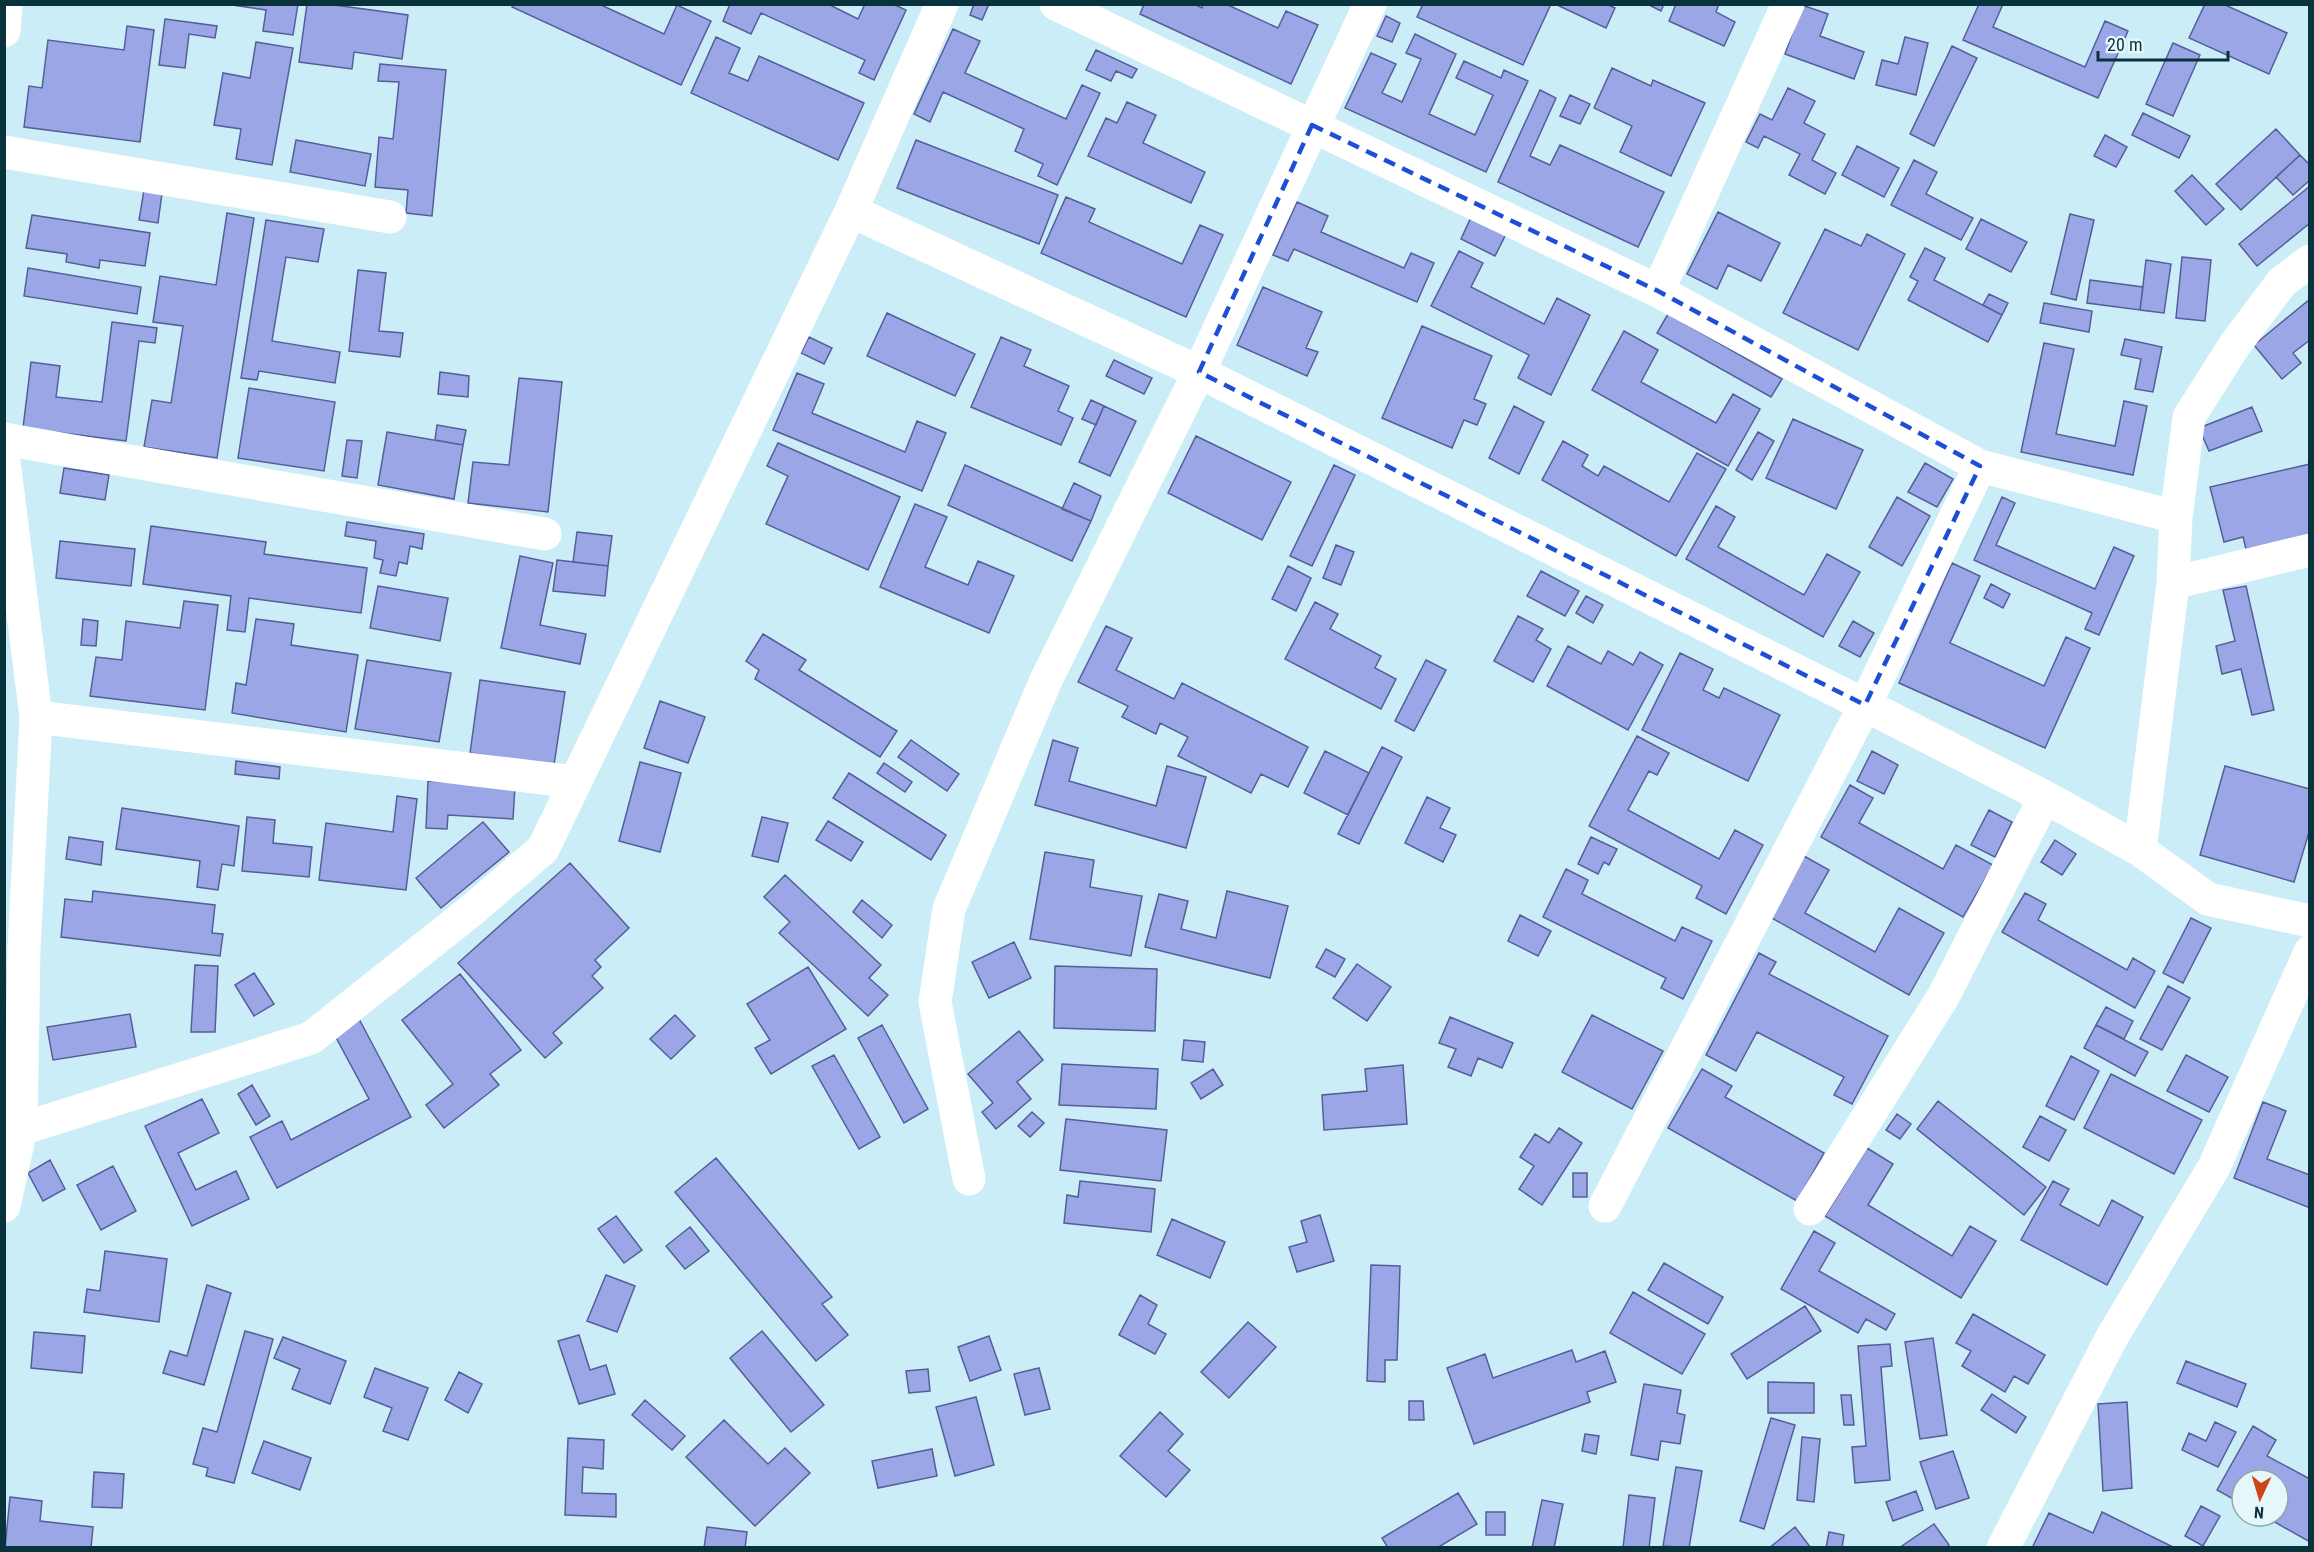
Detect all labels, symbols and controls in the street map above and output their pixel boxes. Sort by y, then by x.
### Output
scale bar [2098,24,2228,62]
text: 20 m [2107,34,2142,55]
north arrow [2230,1468,2290,1528]
text: N [2253,1503,2265,1522]

